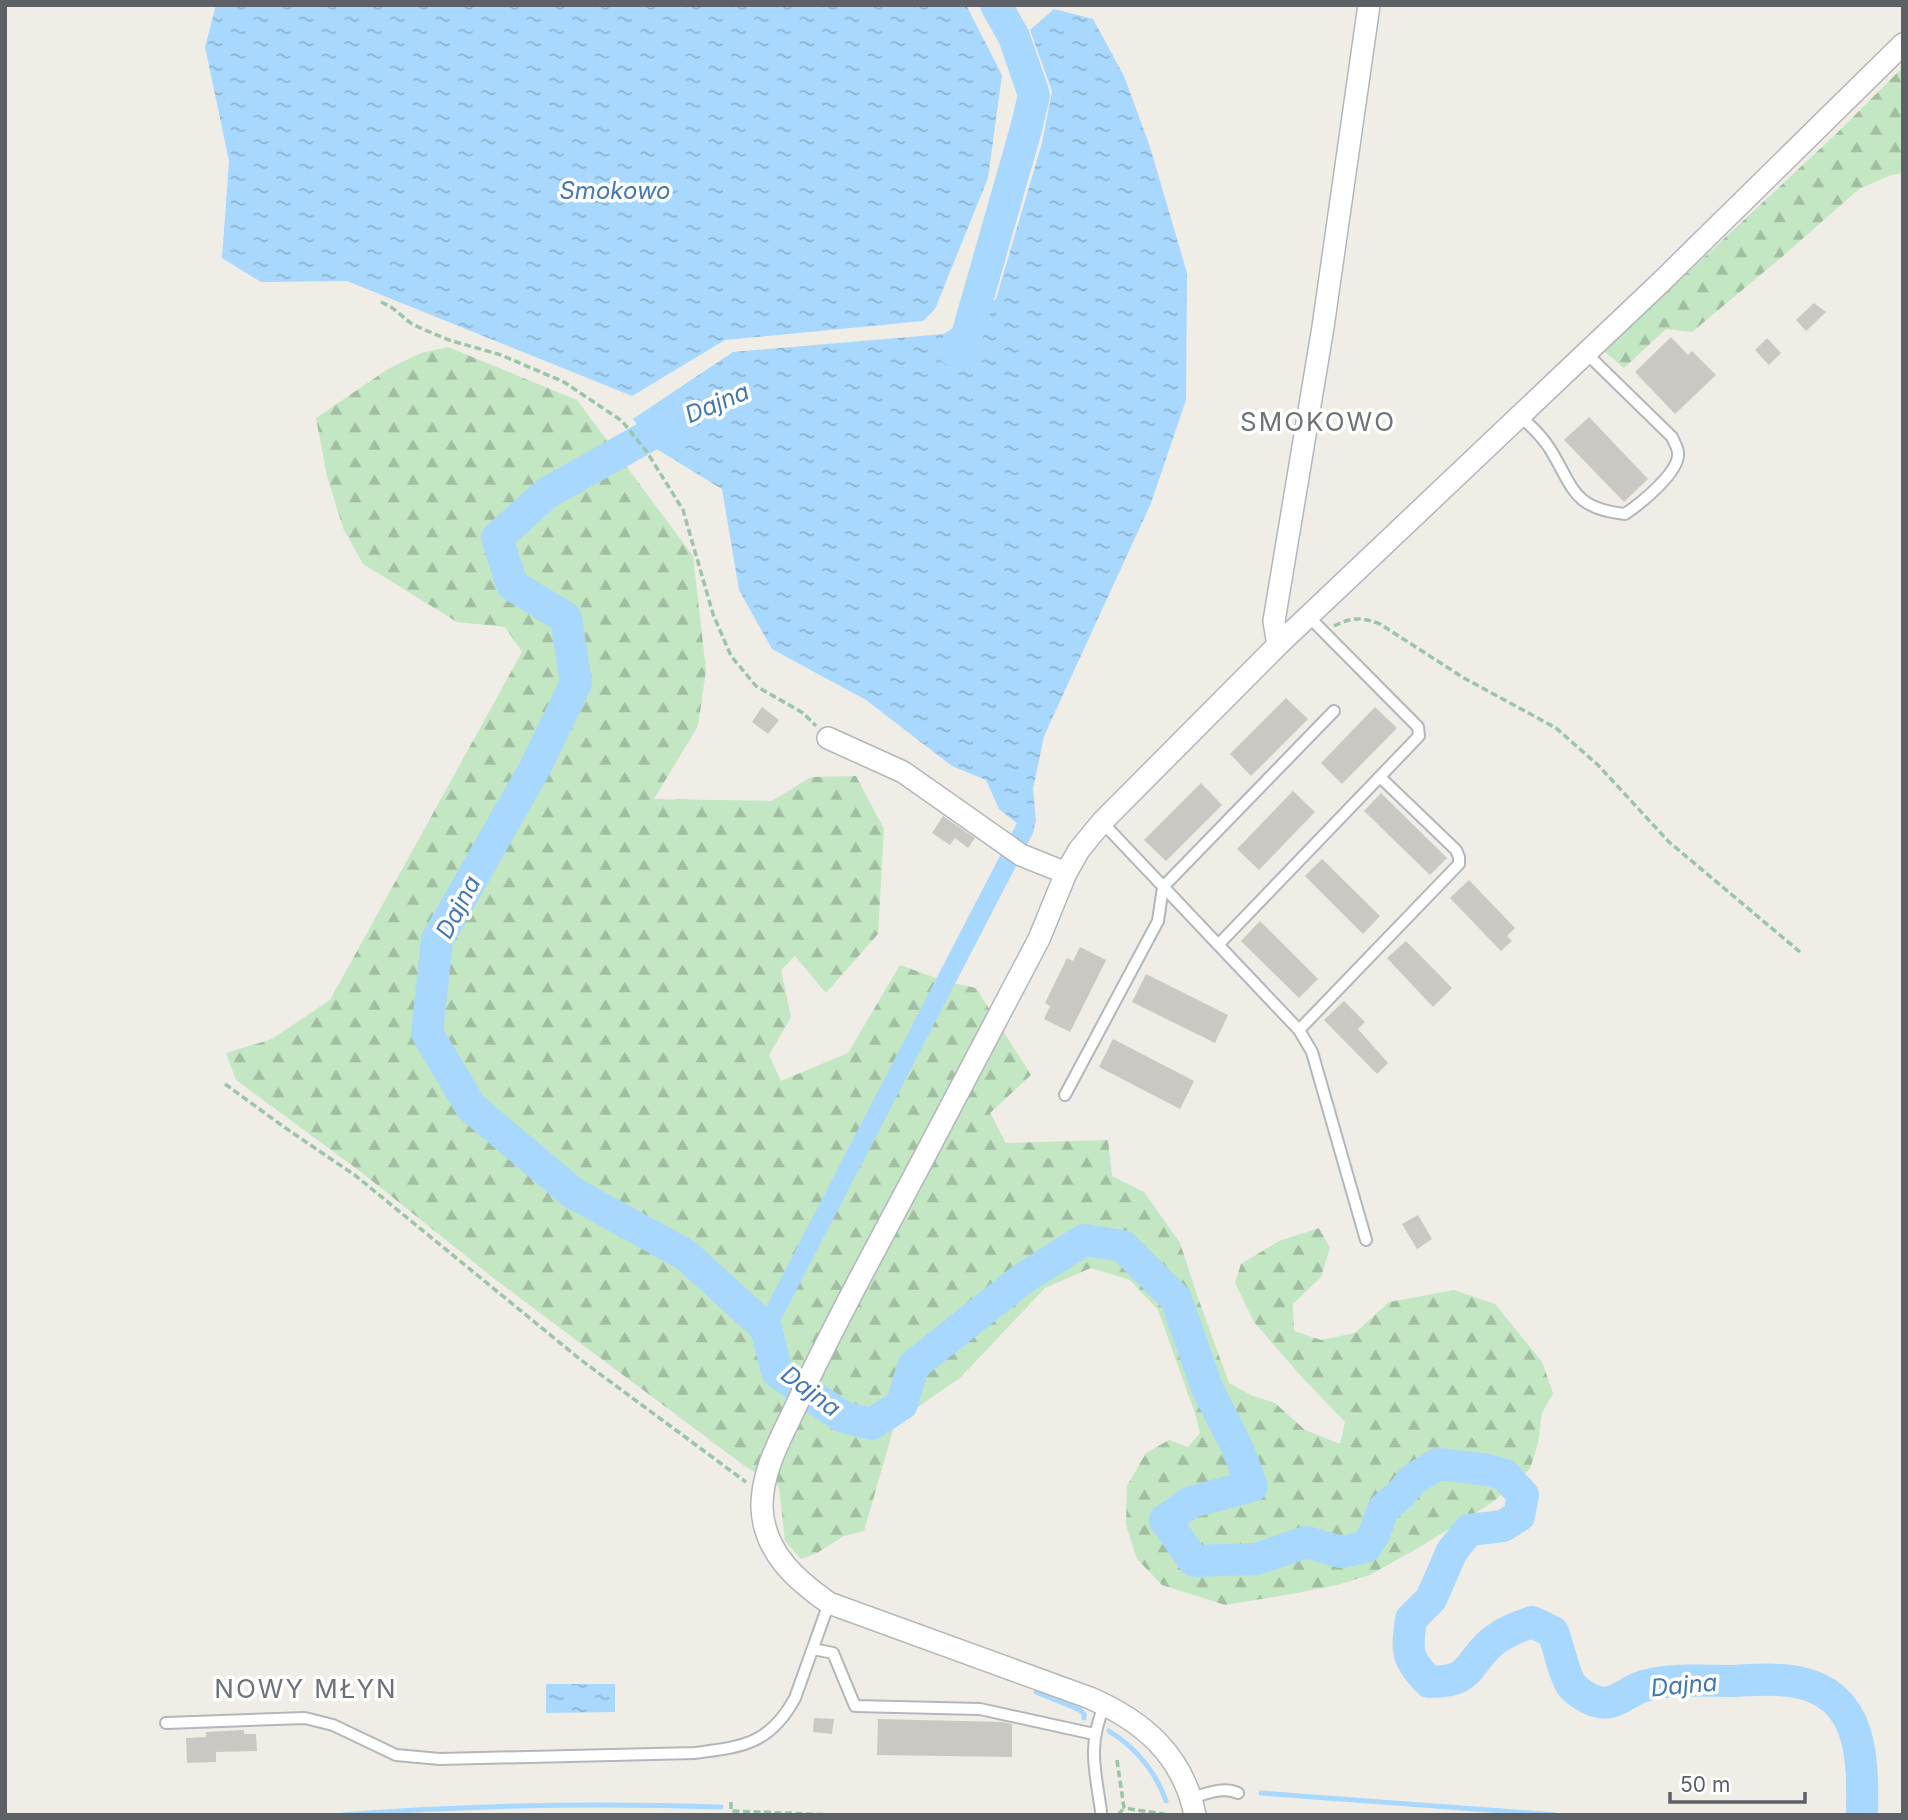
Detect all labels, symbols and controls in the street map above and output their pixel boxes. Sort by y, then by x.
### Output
water label: Smokowo [559,176,671,205]
water label: Dajna [681,377,753,429]
district label: SMOKOWO [1240,406,1396,437]
water label: Dajna [430,871,486,943]
water label: Dajna [776,1359,846,1423]
water label: Dajna [1649,1668,1719,1702]
district label: NOWY MŁYN [214,1673,398,1704]
scale bar [1670,1760,1805,1804]
text: 50 m [1680,1772,1730,1797]

